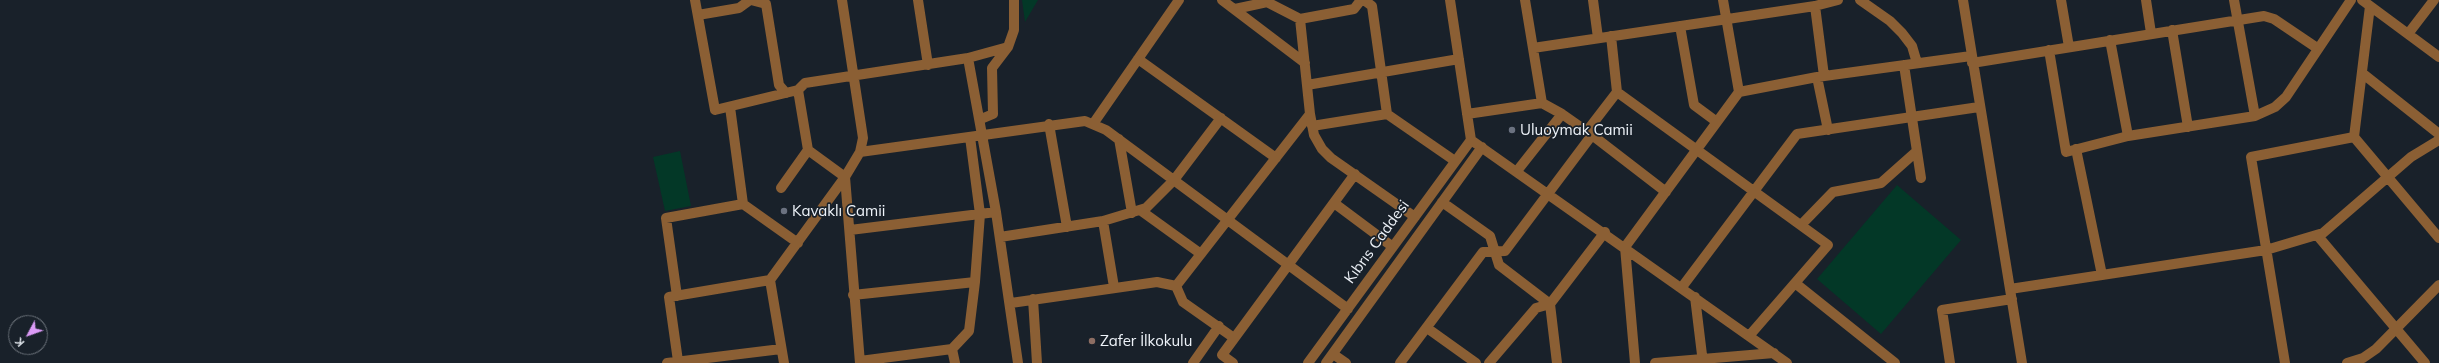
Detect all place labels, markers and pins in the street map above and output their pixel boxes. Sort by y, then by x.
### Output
place label: Uluoymak Camii [1520,121,1633,139]
marker: Uluoymak Camii [1507,125,1517,135]
place label: Kavaklı Camii [792,202,885,220]
marker: Kavaklı Camii [779,206,789,216]
place label: Zafer İlkokulu [1100,332,1192,350]
marker: Zafer İlkokulu [1087,336,1097,346]

